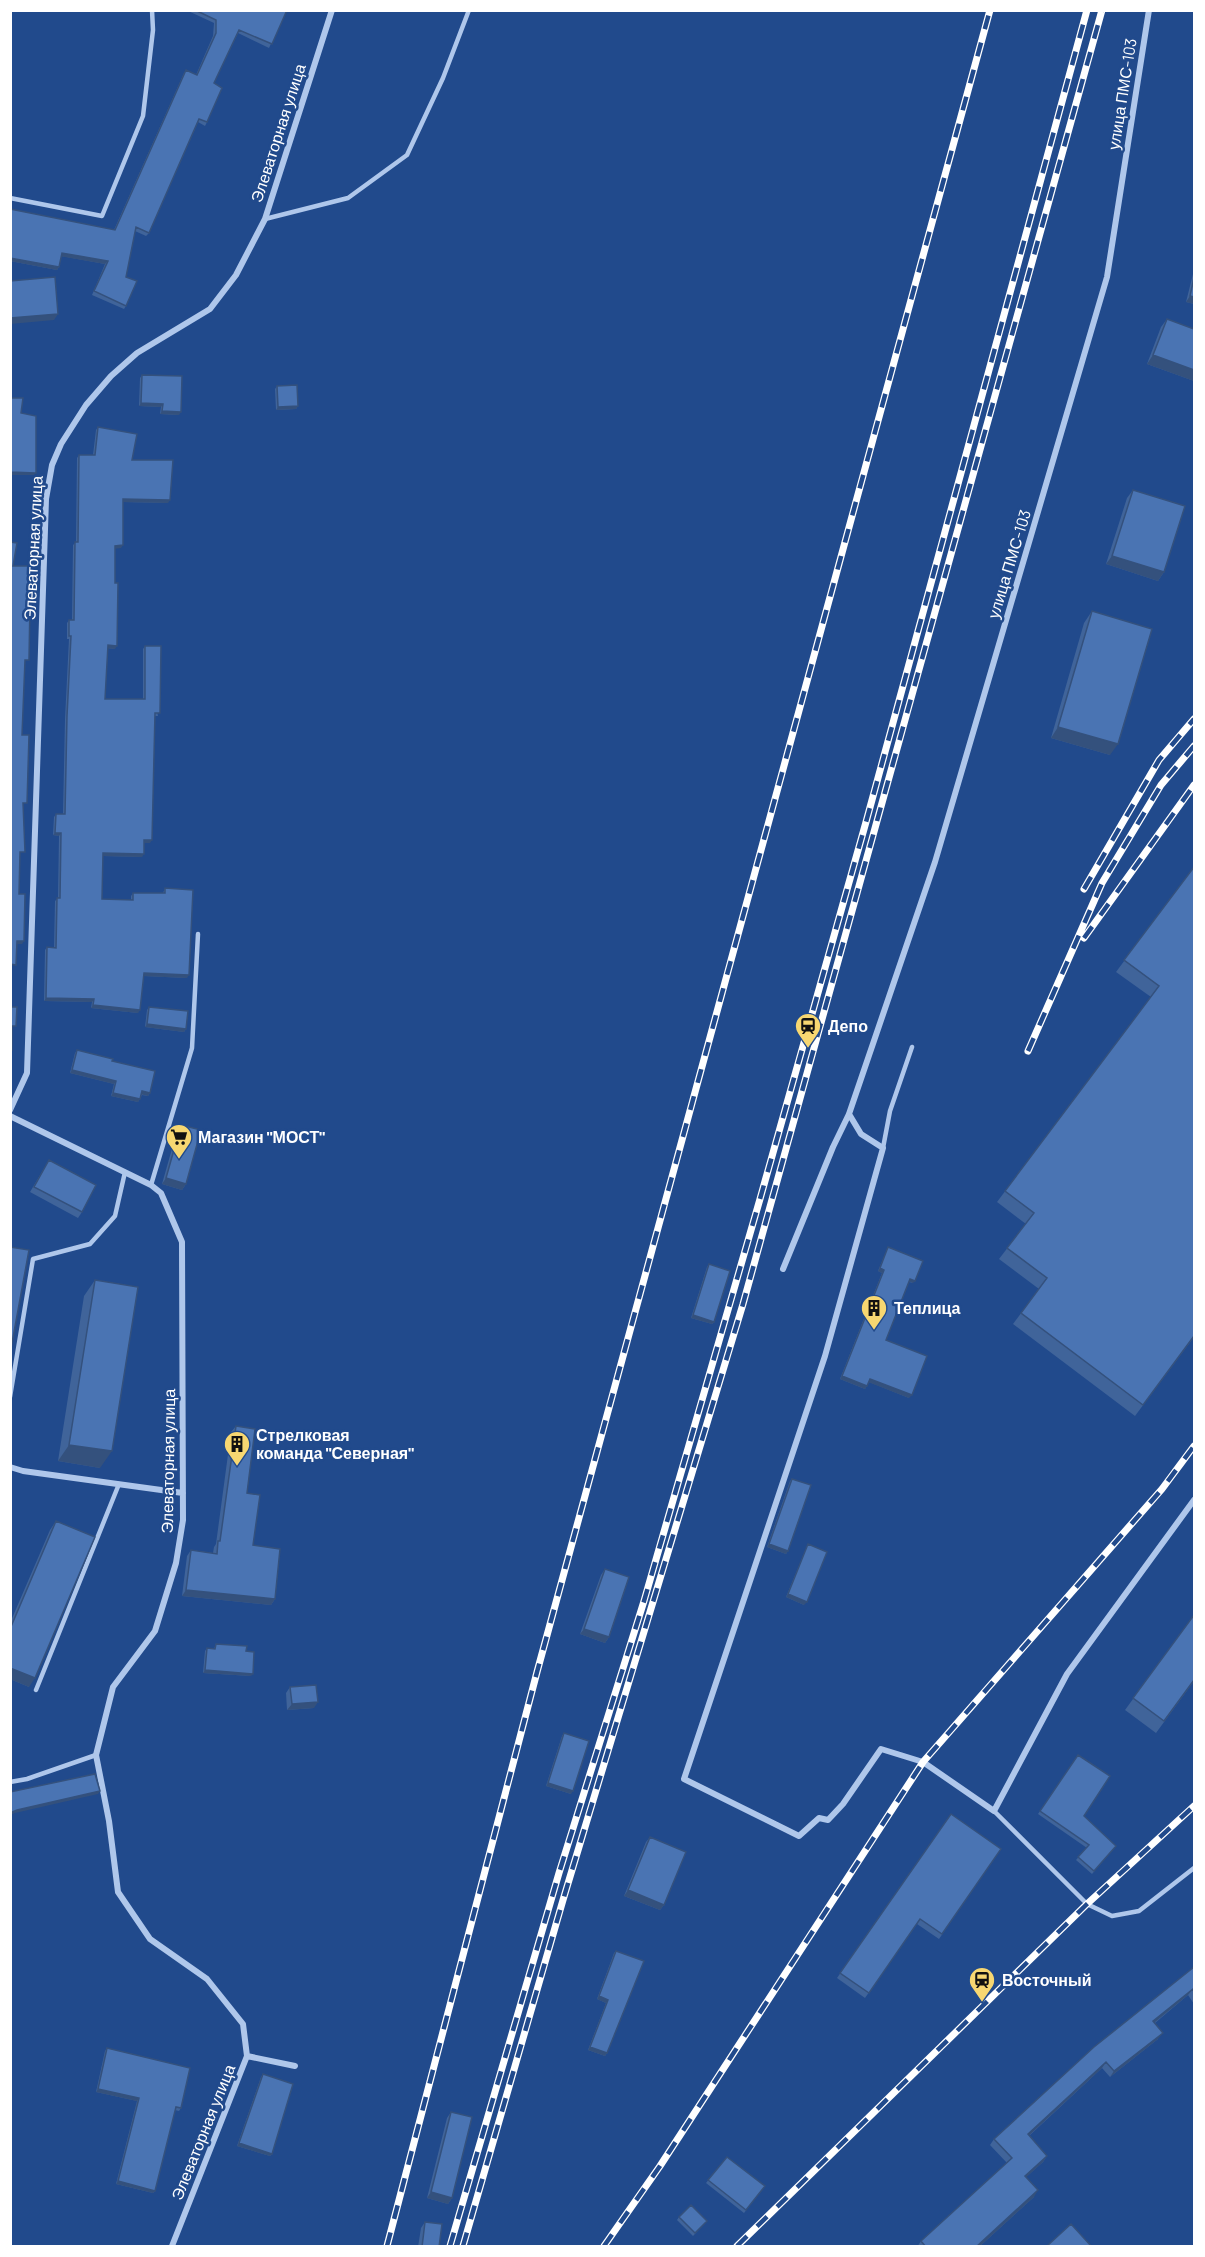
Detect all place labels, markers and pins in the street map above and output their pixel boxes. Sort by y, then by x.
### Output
station icon: Депо [793,1011,823,1049]
place label: Депо [828,1016,868,1035]
supermarket icon: Магазин "МОСТ" [164,1122,194,1160]
place label: Магазин "МОСТ" [198,1127,325,1146]
building icon: Теплица [859,1293,889,1331]
place label: Теплица [894,1298,961,1317]
place label: Стрелковая команда "Северная" [256,1425,414,1462]
building icon: Стрелковая команда "Северная" [222,1429,252,1467]
station icon: Восточный [967,1965,997,2003]
place label: Восточный [1002,1970,1091,1989]

